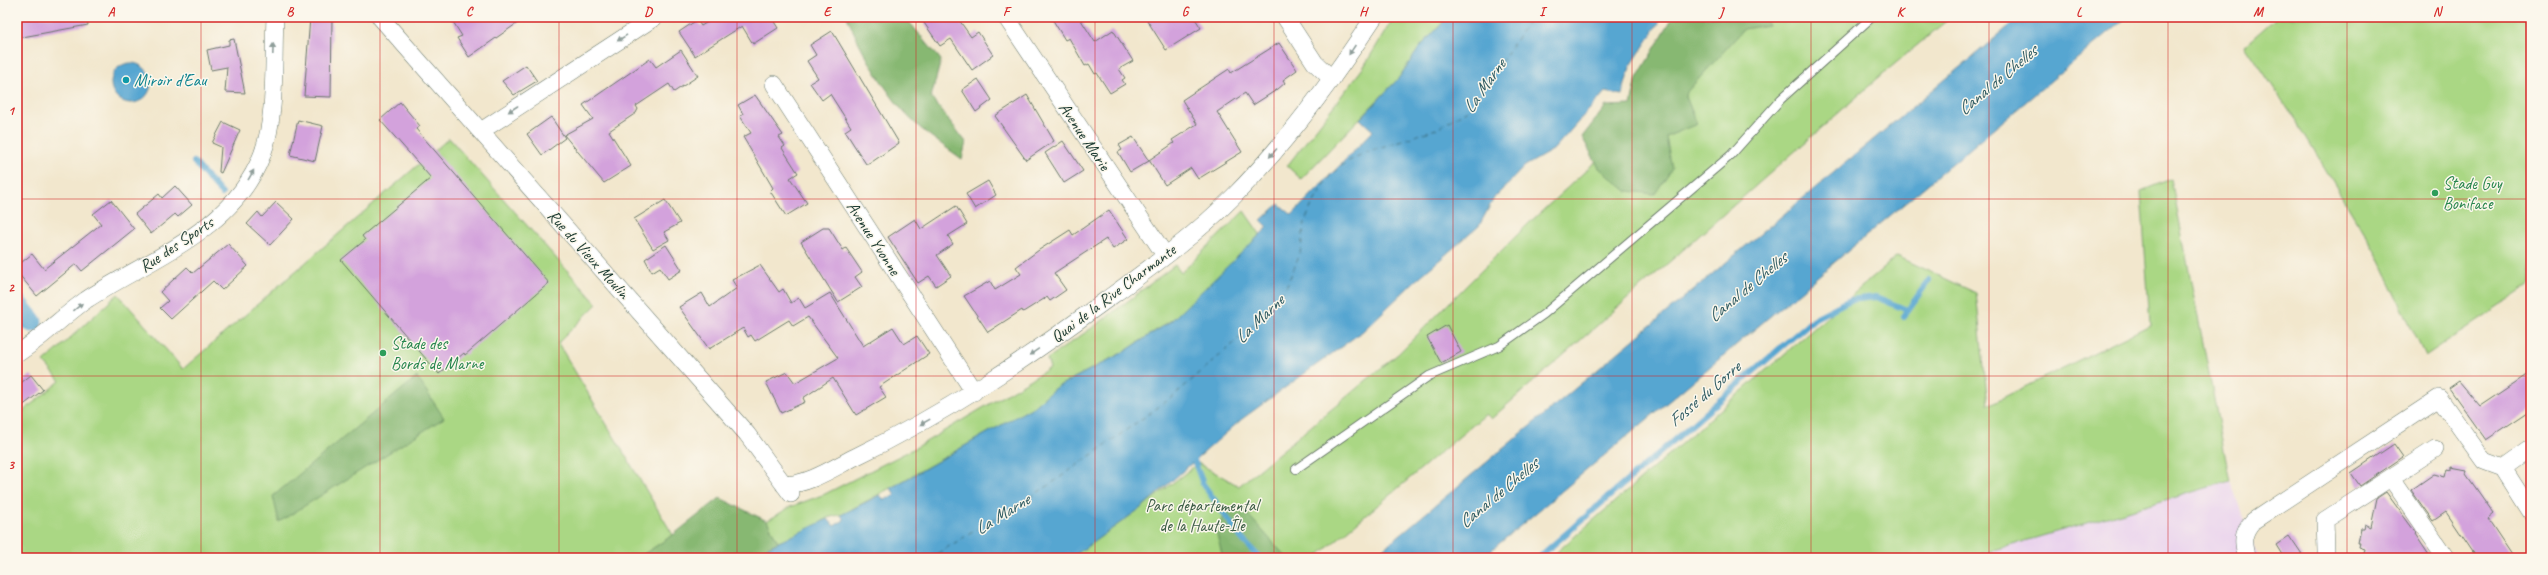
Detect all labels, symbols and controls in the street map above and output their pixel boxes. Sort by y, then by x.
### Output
text: A [108,4,116,20]
text: B [287,4,295,20]
text: C [466,4,474,20]
text: D [644,4,653,20]
text: E [824,4,833,20]
text: F [1003,4,1012,20]
text: G [1182,4,1190,20]
text: H [1359,4,1369,20]
text: I [1539,4,1548,20]
text: J [1718,4,1725,20]
text: K [1897,4,1907,20]
text: L [2076,4,2083,20]
text: M [2253,4,2264,20]
text: N [2433,4,2444,20]
one-way arrow [616,35,628,42]
water label: Canal de Chelles [1953,38,2044,120]
one-way arrow [270,42,276,55]
one-way arrow [1348,44,1356,55]
water label: La Marne [1458,52,1512,117]
place label: Miroir d’Eau [134,70,208,91]
marker: Miroir d’Eau [121,75,131,85]
street label: Avenue Marie [1054,98,1116,176]
text: 1 [8,103,16,119]
one-way arrow [508,105,518,113]
one-way arrow [1269,148,1278,158]
one-way arrow [248,169,255,181]
place label: Stade Guy Boniface [2443,173,2503,214]
marker: Stade Guy Boniface [2430,188,2440,198]
street label: Avenue Yvonne [842,197,906,280]
street label: Rue du Vieux Moulin [543,205,635,304]
street label: Rue des Sports [135,211,219,277]
street label: Quai de la Rive Charmante [1047,239,1181,347]
water label: Canal de Chelles [1703,245,1794,327]
text: 2 [8,280,15,296]
water label: La Marne [1230,288,1291,348]
one-way arrow [72,303,83,312]
place label: Stade des Bords de Marne [391,333,485,374]
marker: Stade des Bords de Marne [378,348,388,358]
one-way arrow [1029,348,1039,356]
water label: Fossé du Gorre [1663,355,1747,431]
one-way arrow [919,419,931,426]
water label: Canal de Chelles [1454,451,1545,533]
text: 3 [8,457,15,473]
water label: La Marne [971,487,1036,539]
park label: Parc départemental de la Haute-Île [1146,495,1262,536]

